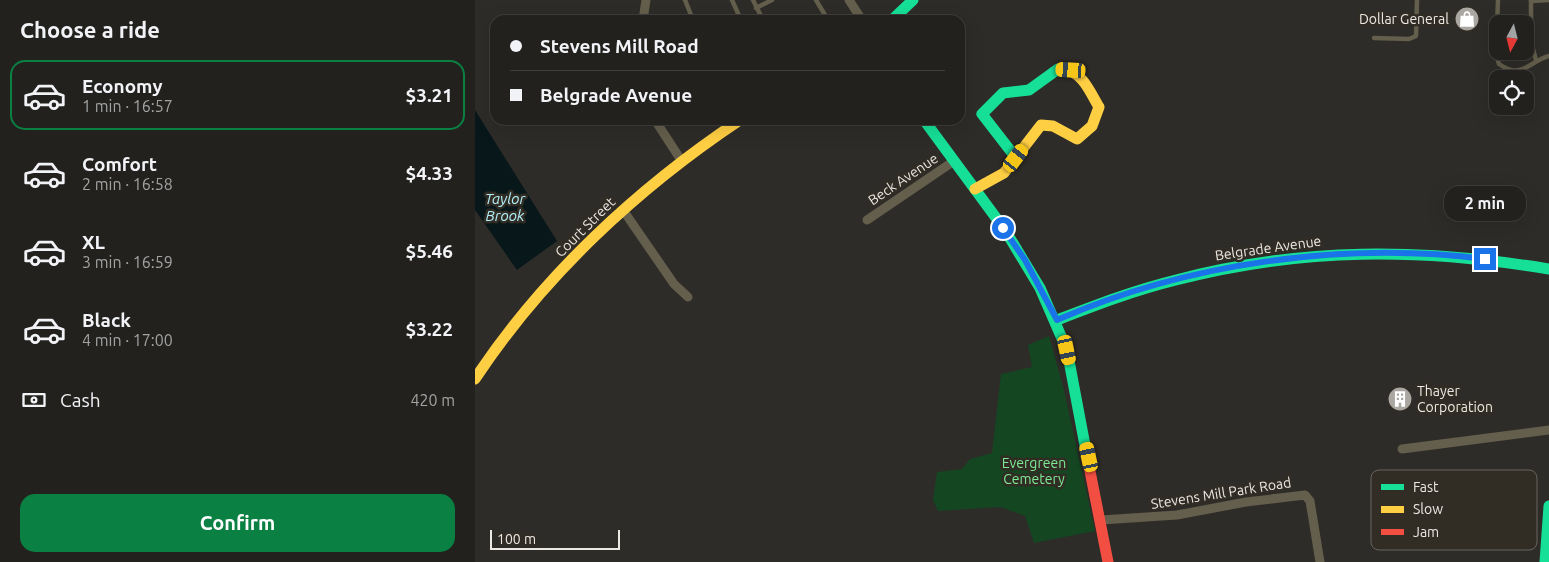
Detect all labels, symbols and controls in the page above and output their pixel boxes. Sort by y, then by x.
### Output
shop icon: Dollar General [1454,6,1480,32]
place label: Dollar General [1359,11,1449,27]
north arrow [1489,15,1534,60]
map controls [1489,15,1534,115]
text: Choose a ride [20,17,160,42]
text: Stevens Mill Road [540,35,699,57]
car [1055,62,1086,78]
button: locate [1489,70,1534,115]
icon: car [22,73,67,118]
text: Economy [82,75,163,97]
text: $3.21 [405,84,453,106]
text: Belgrade Avenue [540,84,692,106]
text: 1 min · 16:57 [82,97,173,115]
car [1000,142,1031,174]
street label: Beck Avenue [865,150,941,208]
icon: car [22,151,67,196]
text: Comfort [82,153,157,175]
text: $4.33 [405,162,453,184]
text: 2 min · 16:58 [82,175,173,193]
callout: 2 min [1444,186,1526,222]
water label: Taylor Brook [485,190,526,224]
street label: Court Street [552,193,619,260]
text: 2 min [1465,194,1505,212]
route start [992,217,1014,239]
icon: car [22,229,67,274]
text: XL [82,231,105,253]
street label: Belgrade Avenue [1214,233,1322,263]
text: $5.46 [405,240,453,262]
route end [1474,248,1496,270]
text: 3 min · 16:59 [82,253,173,271]
icon: car [22,307,67,352]
text: Black [82,309,131,331]
text: $3.22 [405,318,453,340]
text: 4 min · 17:00 [82,331,173,349]
car [1056,334,1077,366]
place label: Thayer Corporation [1417,383,1493,415]
icon: cash [20,386,48,414]
building icon: Thayer Corporation [1387,386,1413,412]
text: Cash [60,389,101,411]
text: 420 m [410,391,455,409]
car [1078,441,1099,473]
park label: Evergreen Cemetery [1002,455,1066,487]
legend [1371,470,1537,550]
street label: Stevens Mill Park Road [1150,474,1292,512]
text: Fast [1413,479,1439,495]
button: Confirm [20,494,455,552]
text: Slow [1413,501,1443,517]
text: Jam [1413,524,1439,540]
scale bar [490,527,620,550]
text: 100 m [497,531,536,547]

